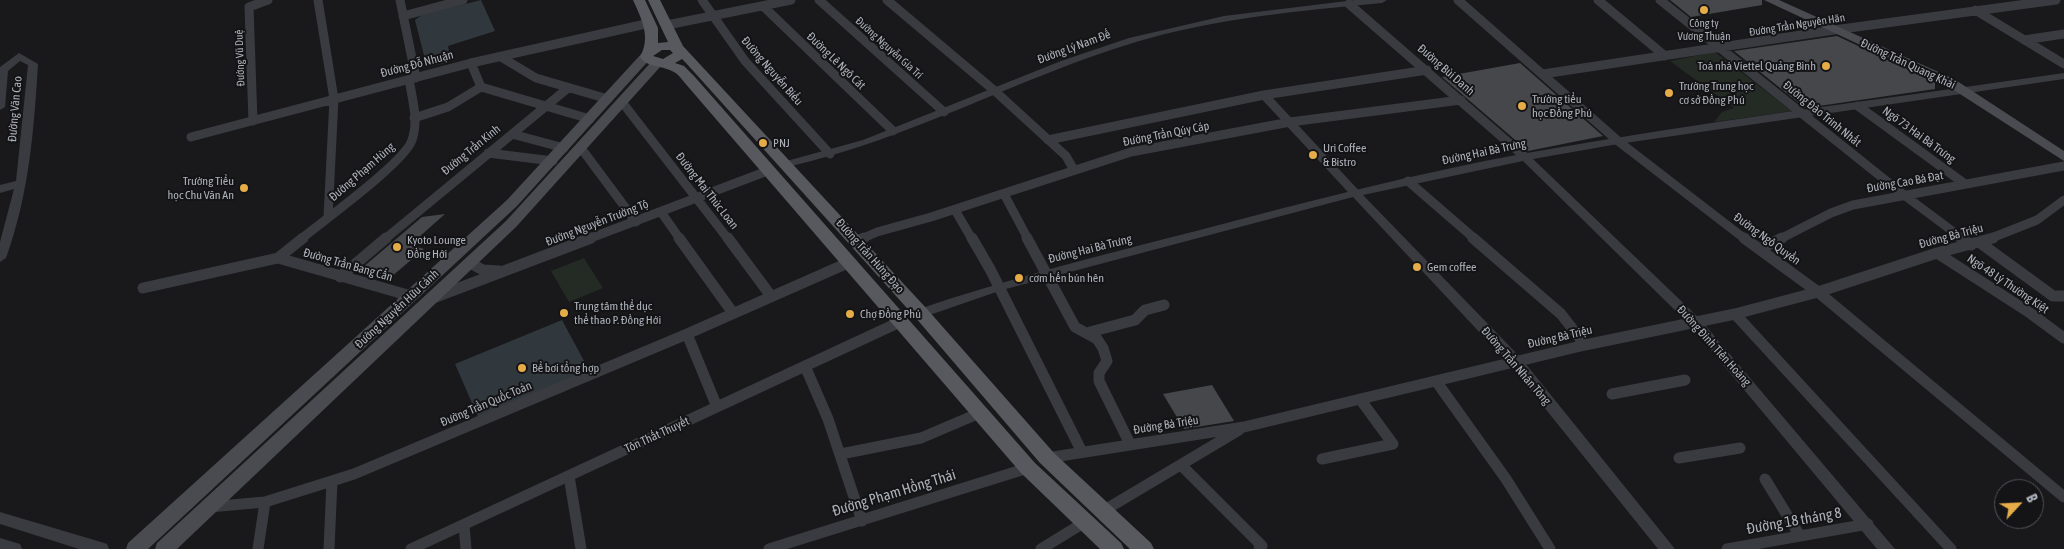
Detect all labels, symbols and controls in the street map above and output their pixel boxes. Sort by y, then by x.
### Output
marker: Công ty Vương Thuận [1698,4,1710,16]
street label: Đường Trần Nguyên Hãn [1748,11,1846,39]
street label: Đường Nguyễn Gia Trí [853,14,925,82]
place label: Công ty Vương Thuận [1678,17,1730,43]
street label: Đường Lý Nam Đế [1035,27,1113,67]
street label: Đường Vũ Duệ [232,29,248,87]
street label: Đường Lê Ngô Cát [804,29,868,93]
street label: Đường Nguyễn Biểu [738,34,806,108]
street label: Đường Trần Quang Khải [1858,36,1958,92]
street label: Đường Bùi Danh [1415,41,1477,99]
street label: Đường Đỗ Nhuận [379,47,455,81]
place label: Toà nhà Viettel Quảng Bình [1697,59,1816,73]
marker: Toà nhà Viettel Quảng Bình [1820,60,1832,72]
street label: Đường Văn Cao [5,76,25,142]
street label: Đường Đào Trinh Nhất [1780,78,1864,150]
place label: Trường Trung học cơ sở Đồng Phú [1679,79,1754,107]
marker: Trường Trung học cơ sở Đồng Phú [1663,87,1675,99]
place label: Trường tiểu học Đồng Phú [1532,92,1592,120]
marker: Trường tiểu học Đồng Phú [1516,100,1528,112]
street label: Ngõ 73 Hai Bà Trưng [1880,104,1958,166]
street label: Đường Trần Qúy Cáp [1122,119,1210,149]
street label: Đường Trần Kinh [439,122,503,178]
place label: PNJ [773,136,790,150]
street label: Đường Hai Bà Trưng [1441,136,1527,168]
marker: PNJ [757,137,769,149]
street label: Đường Phạm Hùng [326,140,398,204]
place label: Uri Coffee & Bistro [1323,141,1366,169]
marker: Uri Coffee & Bistro [1307,149,1319,161]
street label: Đường Mai Thúc Loan [673,150,741,232]
street label: Đường Cao Bá Đạt [1865,168,1945,196]
place label: Trường Tiểu học Chu Văn An [168,174,234,202]
marker: Trường Tiểu học Chu Văn An [238,182,250,194]
street label: Đường Nguyễn Trường Tộ [544,197,650,249]
street label: Đường Ngô Quyền [1731,210,1803,268]
street label: Đường Trần Hưng Đạo [833,216,907,296]
street label: Đường Bà Triệu [1917,221,1985,251]
street label: Đường Hai Bà Trưng [1047,232,1133,266]
place label: Kyoto Lounge Đồng Hới [407,233,466,261]
marker: Kyoto Lounge Đồng Hới [391,241,403,253]
street label: Đường Trần Bang Cấn [302,245,394,285]
street label: Ngõ 48 Lý Thường Kiệt [1964,251,2052,317]
place label: Gem coffee [1427,260,1477,274]
marker: Gem coffee [1411,261,1423,273]
street label: Đường Nguyễn Hữu Cảnh [352,266,442,352]
place label: cơm hến bún hên [1029,271,1104,285]
marker: cơm hến bún hên [1013,272,1025,284]
place label: Trung tâm thể dục thể thao P. Đồng Hới [574,299,661,327]
street label: Đường Đinh Tiên Hoàng [1674,303,1754,389]
marker: Trung tâm thể dục thể thao P. Đồng Hới [558,307,570,319]
place label: Chợ Đồng Phú [860,307,921,321]
marker: Chợ Đồng Phú [844,308,856,320]
street label: Đường Bà Triệu [1526,323,1594,351]
street label: Đường Trần Nhân Tông [1478,324,1554,408]
place label: Bể bơi tổng hợp [532,361,599,375]
marker: Bể bơi tổng hợp [516,362,528,374]
street label: Đường Trần Quốc Toản [438,378,534,430]
street label: Đường Bà Triệu [1132,413,1200,437]
street label: Tôn Thất Thuyết [622,414,692,456]
street label: Đường Phạm Hồng Thái [830,466,958,520]
north arrow [1994,479,2044,529]
text: B [2023,492,2040,504]
street label: Đường 18 tháng 8 [1745,504,1843,538]

